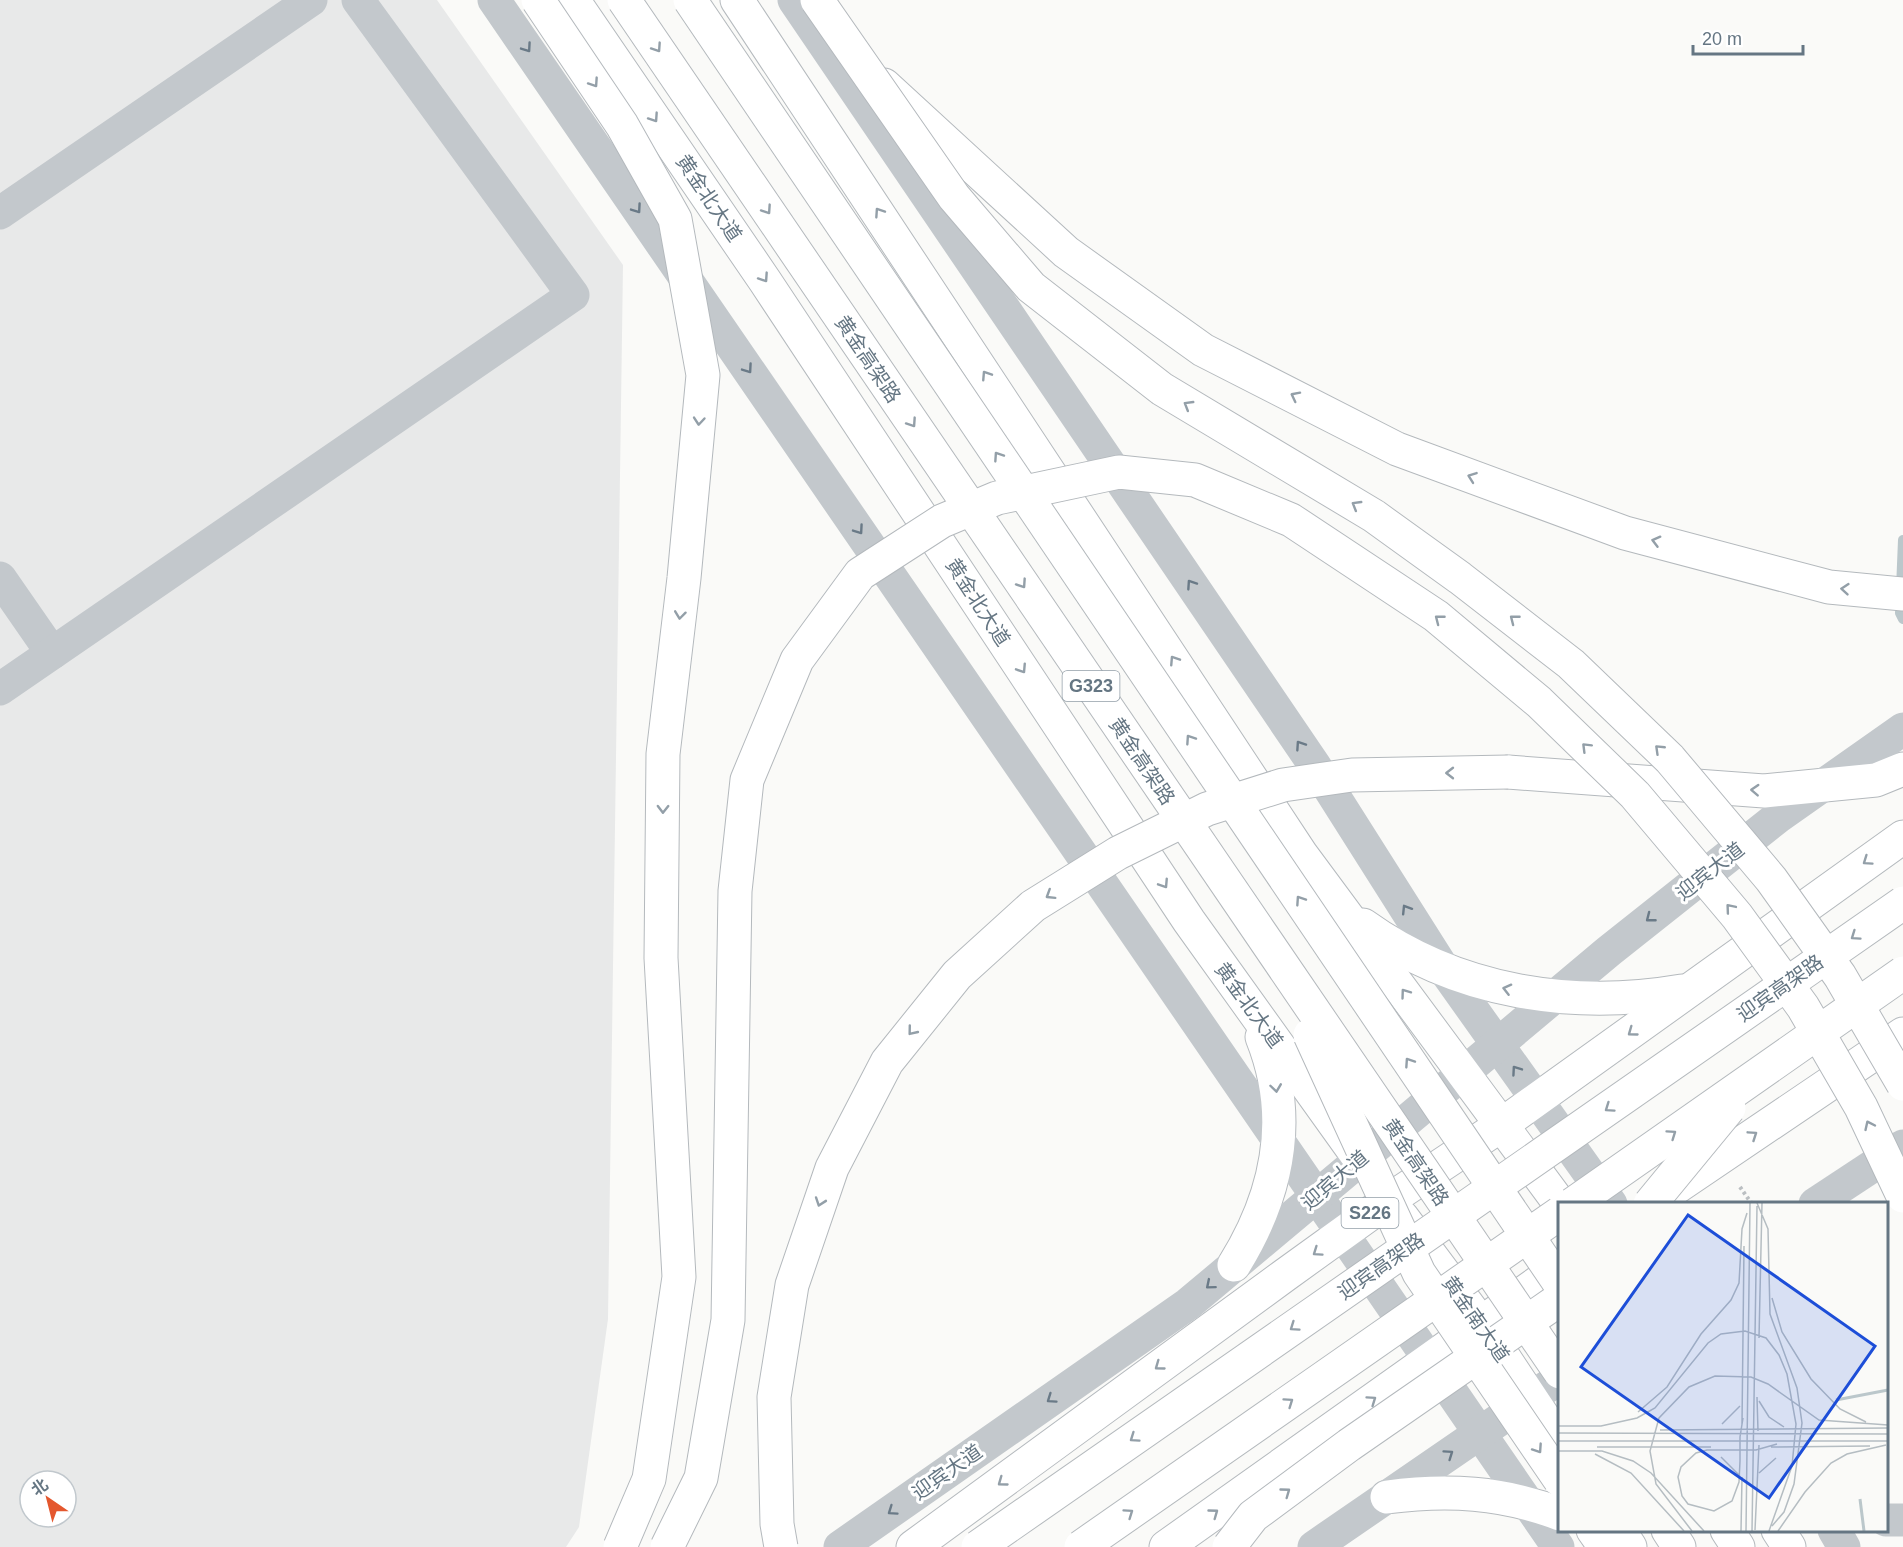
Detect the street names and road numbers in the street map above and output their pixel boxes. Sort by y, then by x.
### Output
street label: 黄金北大道 [672,150,746,246]
street label: 黄金高架路 [831,311,905,407]
street label: 黄金北大道 [942,554,1014,650]
road number: G323 [1062,671,1120,701]
street label: 黄金高架路 [1105,713,1179,809]
street label: 迎宾大道 [1672,838,1748,904]
street label: 迎宾高架路 [1733,950,1827,1026]
street label: 黄金北大道 [1211,958,1287,1052]
street label: 黄金高架路 [1379,1114,1453,1210]
street label: 迎宾大道 [1297,1146,1373,1214]
road number: S226 [1342,1198,1398,1228]
street label: 迎宾高架路 [1334,1228,1428,1304]
street label: 黄金南大道 [1438,1272,1514,1366]
street label: 迎宾大道 [908,1440,986,1504]

